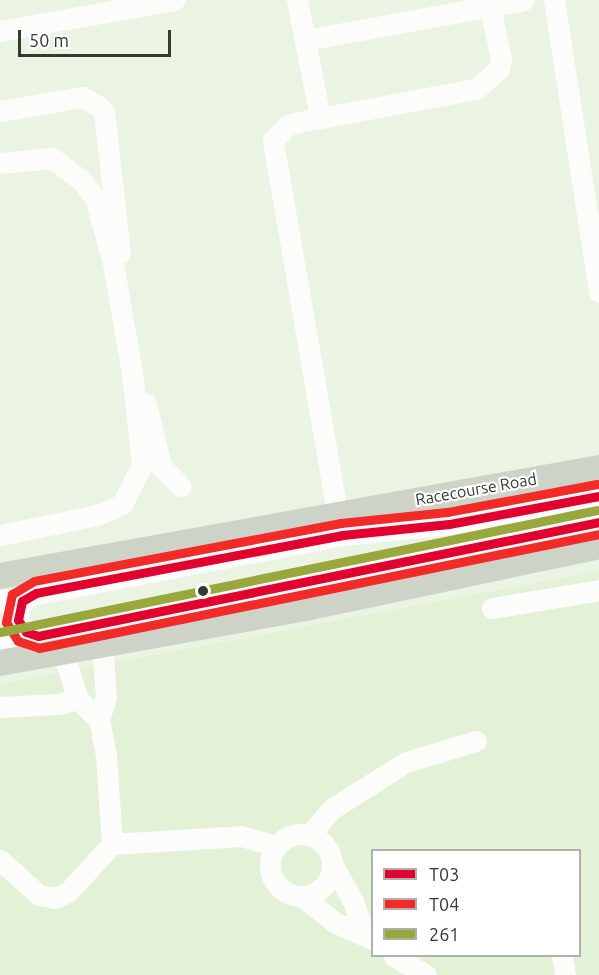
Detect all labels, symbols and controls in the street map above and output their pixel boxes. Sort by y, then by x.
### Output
scale bar [21,18,174,56]
text: 50 m [29,30,69,50]
street label: Racecourse Road [414,469,538,509]
unlabelled marker [197,585,209,597]
legend [371,849,581,957]
text: T03 [429,864,459,884]
text: T04 [429,894,459,914]
text: 261 [429,924,459,944]

